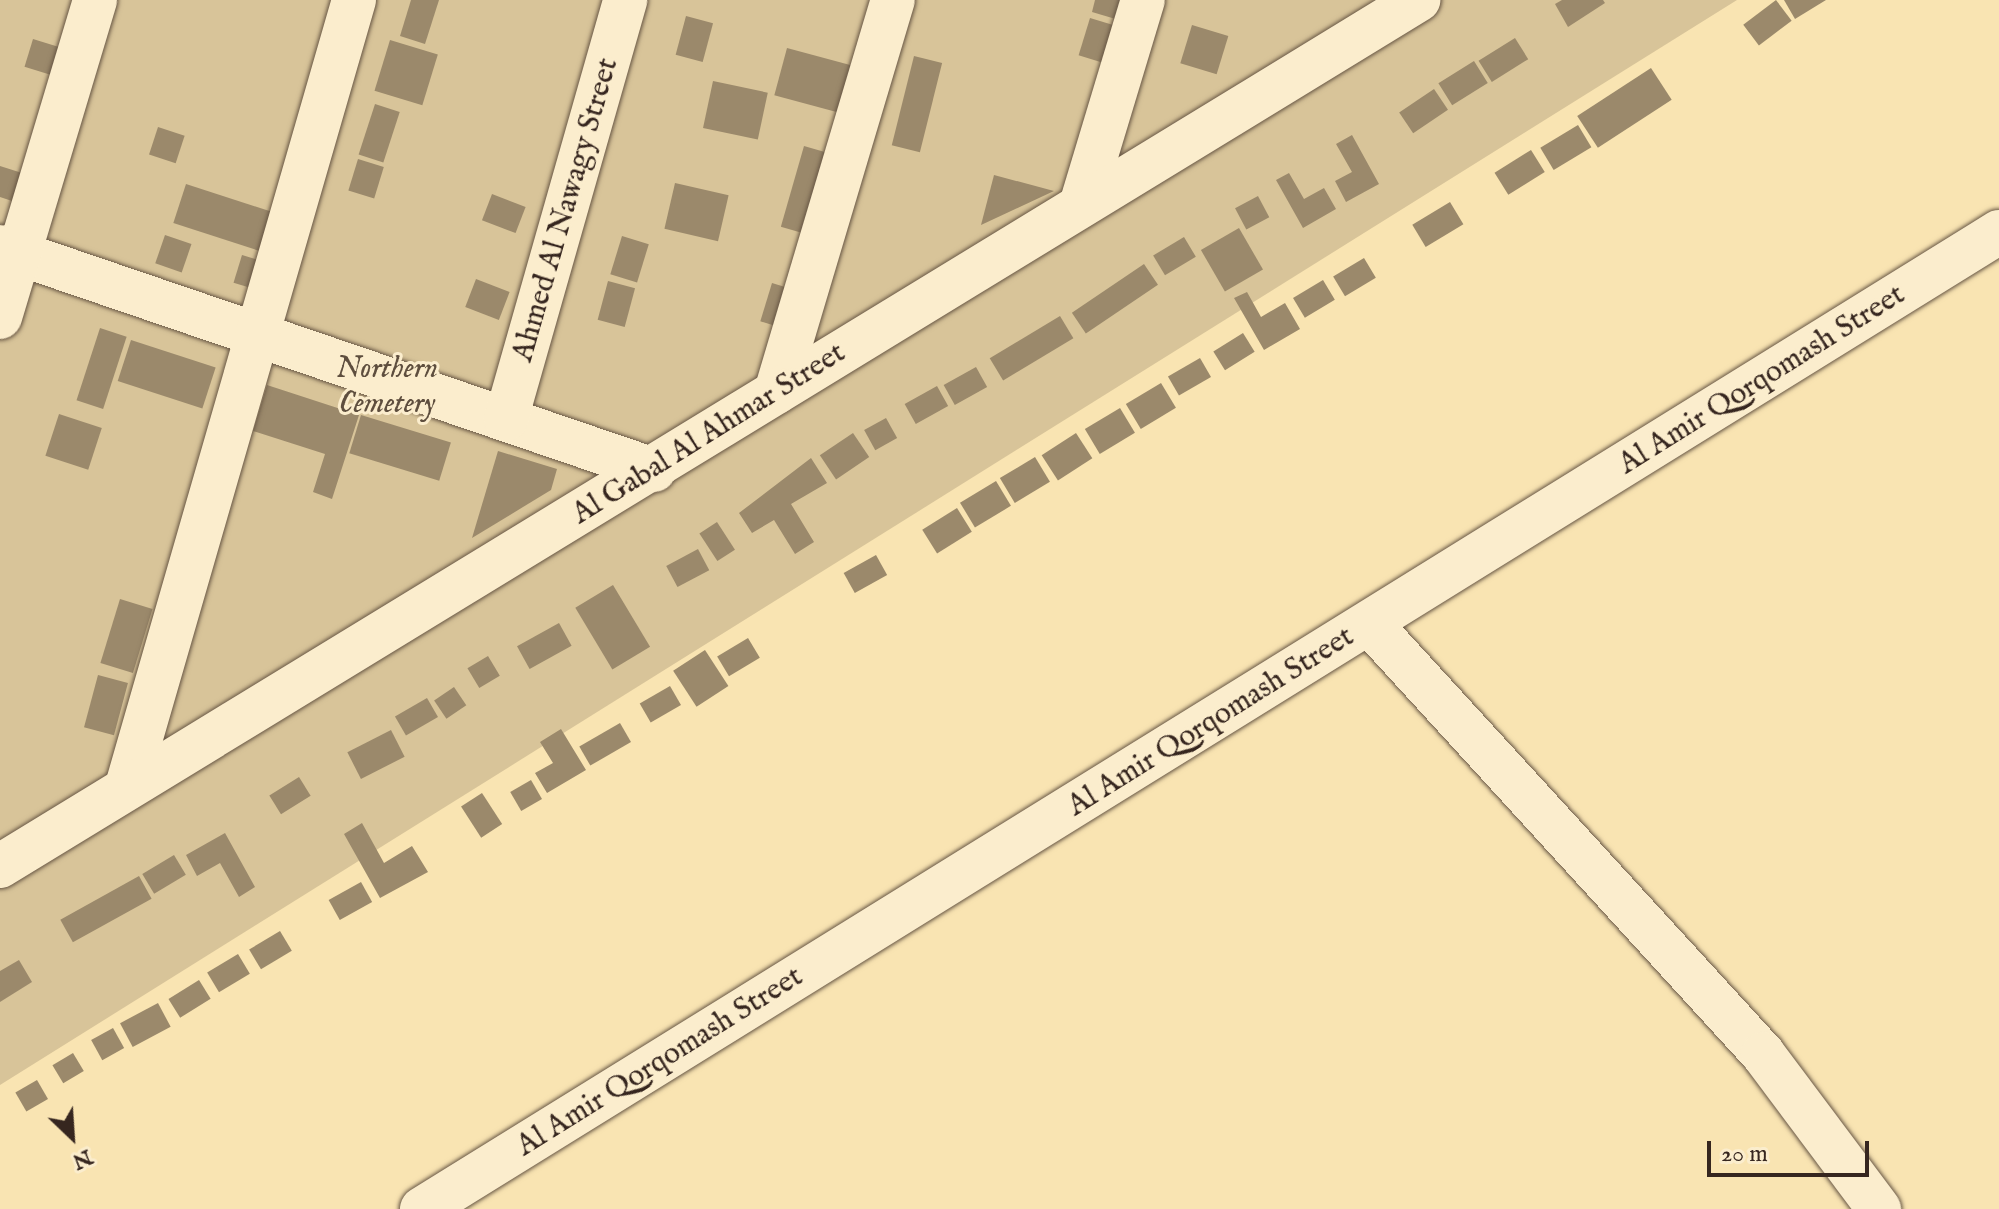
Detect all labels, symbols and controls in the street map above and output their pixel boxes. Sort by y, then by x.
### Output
street label: Ahmed Al Nawagy Street [505,54,627,366]
street label: Al Amir Qorqomash Street [1612,277,1912,483]
street label: Al Gabal Al Ahmar Street [566,335,852,533]
park label: Northern Cemetery [336,351,438,422]
street label: Al Amir Qorqomash Street [1061,619,1361,825]
street label: Al Amir Qorqomash Street [510,959,810,1165]
north arrow [32,1097,112,1177]
scale bar [1711,1125,1873,1175]
text: 20 m [1721,1139,1768,1170]
text: N [68,1142,97,1175]

